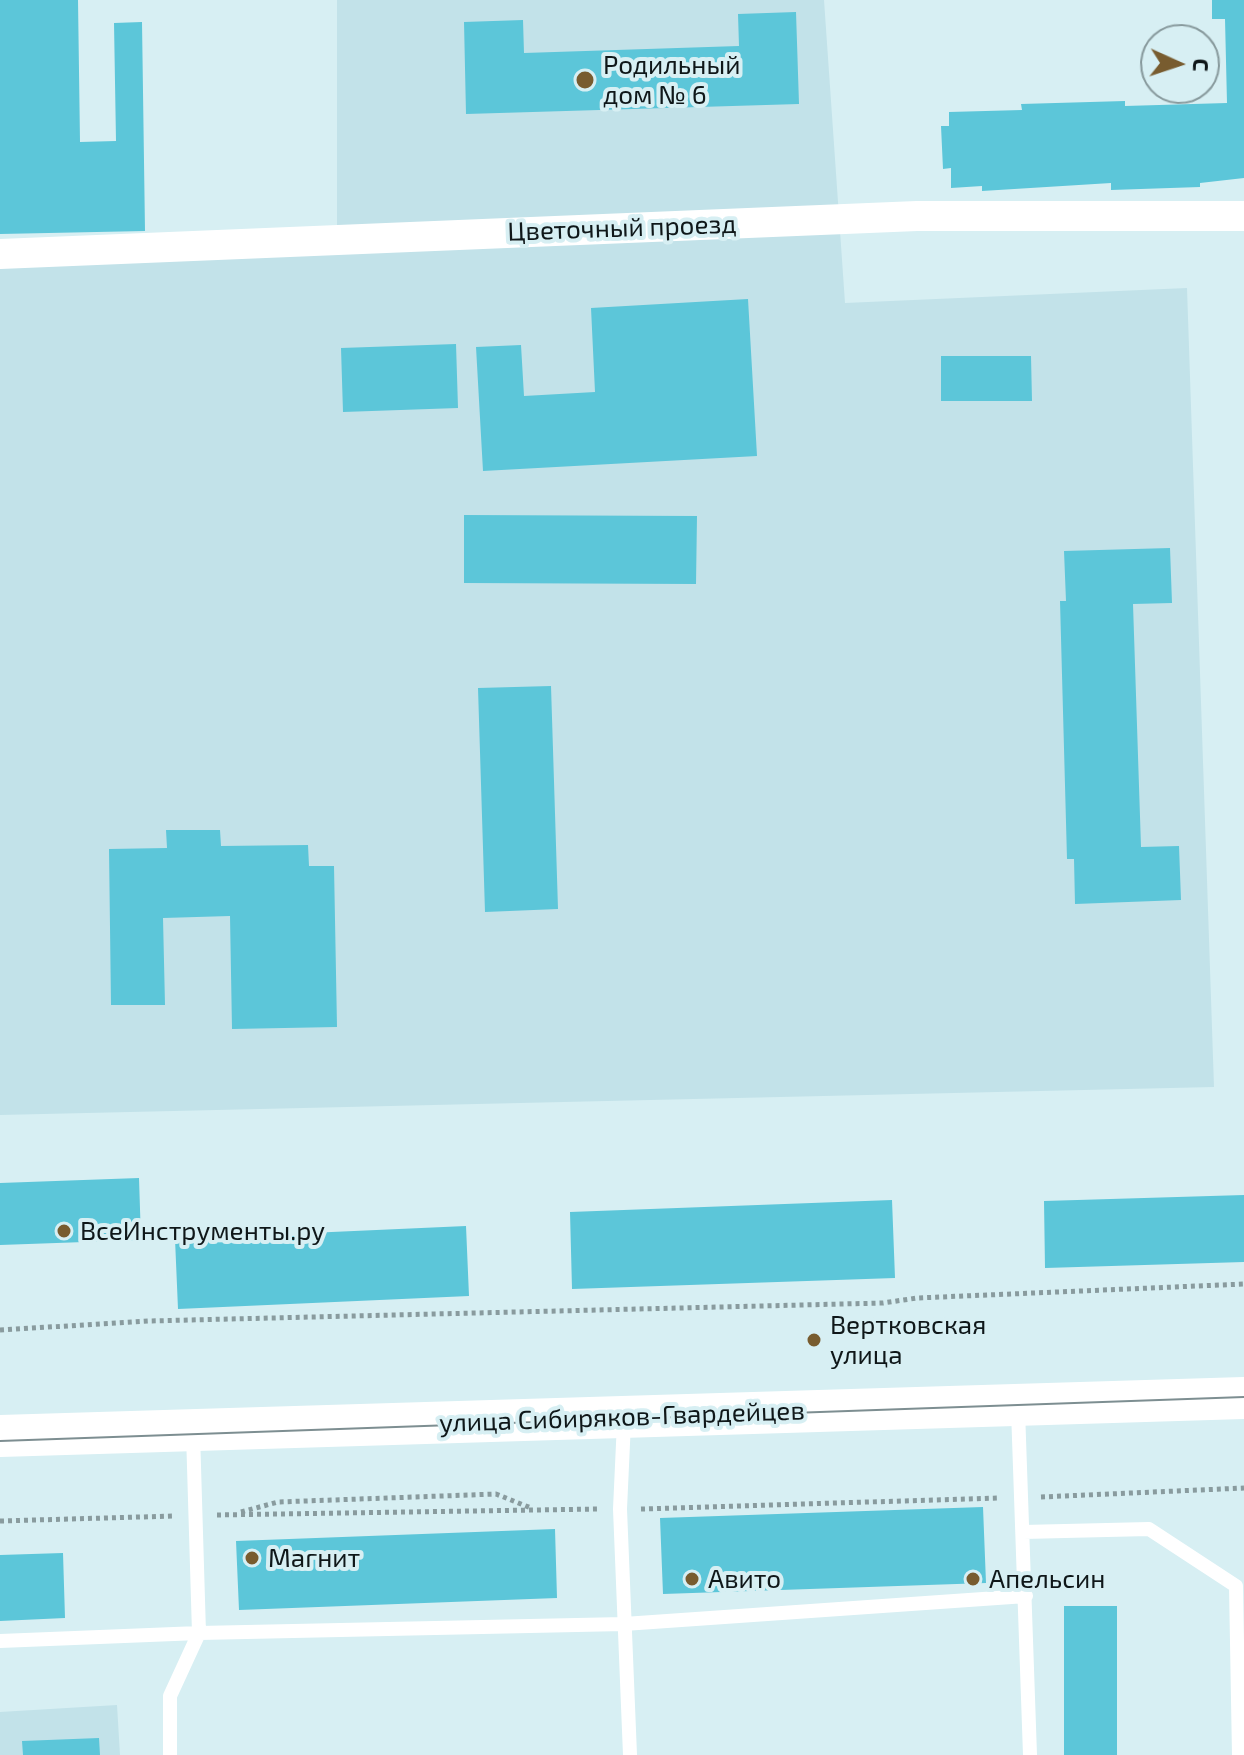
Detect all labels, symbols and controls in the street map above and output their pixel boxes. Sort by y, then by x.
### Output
north arrow [1140,24,1220,104]
place label: Родильный дом № 6 [603,49,740,110]
text: С [1189,58,1215,72]
marker: Родильный дом № 6 [574,69,596,91]
street label: Цветочный проезд [507,208,737,248]
place label: ВсеИнструменты.ру [80,1215,325,1247]
marker: ВсеИнструменты.ру [55,1222,73,1240]
place label: Вертковская улица [830,1309,986,1370]
marker: Вертковская улица [805,1331,823,1349]
street label: улица Сибиряков-Гвардейцев [439,1395,805,1439]
place label: Магнит [268,1542,360,1574]
marker: Магнит [243,1549,261,1567]
place label: Авито [708,1563,781,1595]
place label: Апельсин [989,1563,1105,1595]
marker: Авито [683,1570,701,1588]
marker: Апельсин [964,1570,982,1588]

